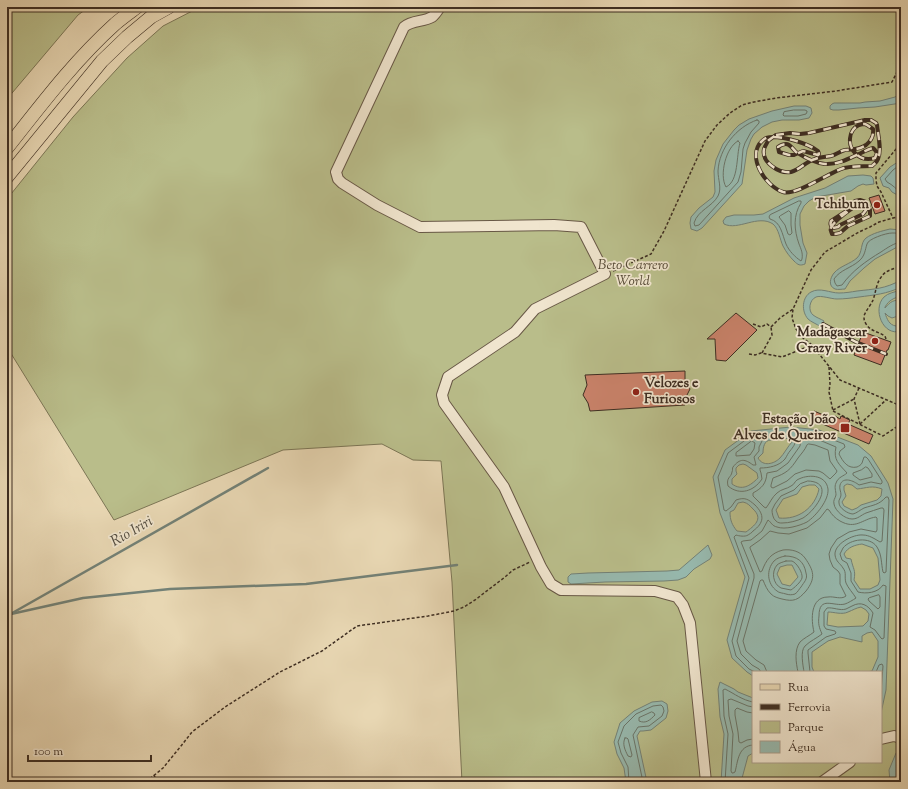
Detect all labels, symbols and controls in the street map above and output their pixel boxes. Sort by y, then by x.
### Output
place label: Tchibum [815,195,869,215]
marker: Tchibum [872,200,882,210]
park label: Beto Carrero World [598,256,668,292]
place label: Madagascar Crazy River [796,323,868,359]
marker: Madagascar Crazy River [870,336,880,346]
place label: Velozes e Furiosos [644,374,699,410]
marker: Velozes e Furiosos [631,387,641,397]
place label: Estação João Alves de Queiroz [733,410,837,446]
marker: Estação João Alves de Queiroz [839,422,851,434]
water label: Rio Iriri [107,511,157,553]
legend [752,671,882,763]
text: Rua [788,679,809,697]
text: Ferrovia [788,699,831,717]
text: Parque [788,719,824,737]
scale bar [28,737,151,763]
text: Água [788,739,816,757]
text: 100 m [34,743,63,761]

